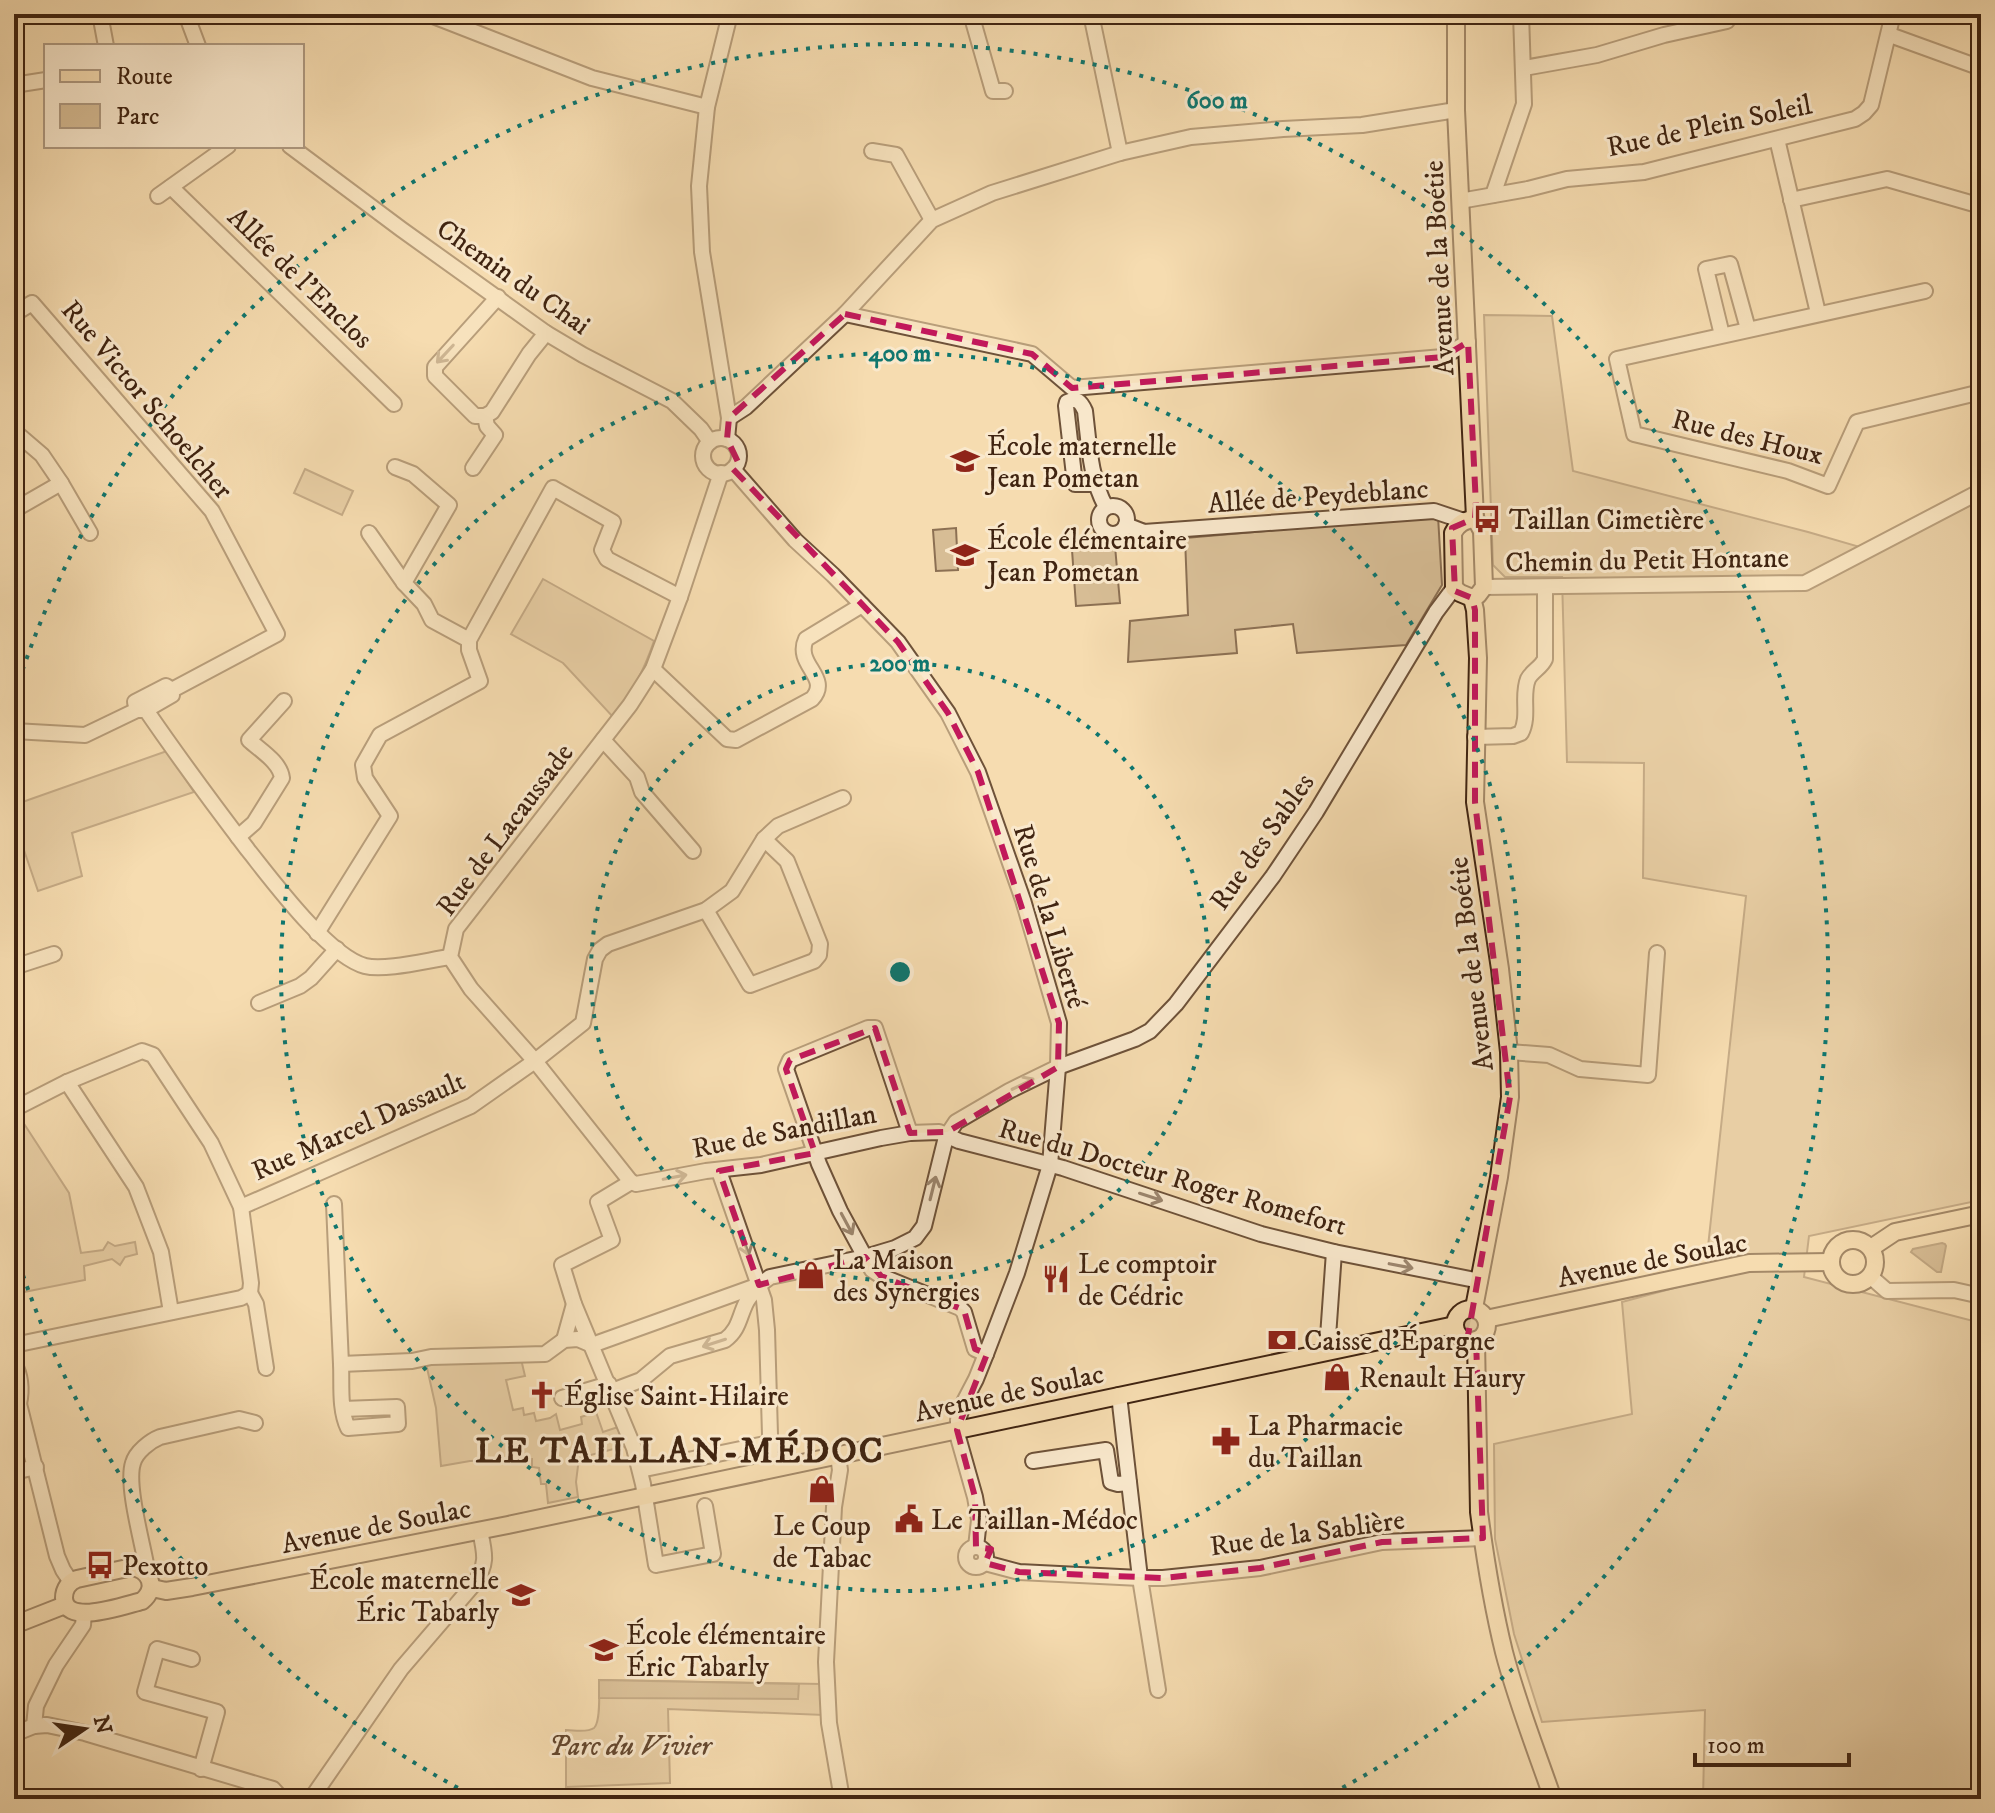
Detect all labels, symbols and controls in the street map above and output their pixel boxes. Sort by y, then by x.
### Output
legend [44,44,304,148]
text: Route [116,62,173,92]
text: 600 m [1186,86,1248,116]
street label: Rue de Plein Soleil [1603,88,1816,165]
text: Parc [116,102,159,132]
street label: Avenue de la Boétie [1416,159,1463,376]
street label: Allée de l'Enclos [220,200,380,356]
street label: Chemin du Chai [430,211,597,343]
street label: Rue Victor Schoelcher [53,293,241,507]
text: 400 m [869,339,931,369]
one-way arrow [436,344,455,364]
street label: Rue des Houx [1668,402,1827,473]
place label: École maternelle Jean Pometan [984,429,1177,496]
school or university icon: École maternelle Jean Pometan [950,446,980,476]
street label: Allée de Peydeblanc [1206,471,1430,522]
place label: Taillan Cimetière [1509,503,1704,538]
bus stop icon: Taillan Cimetière [1472,504,1502,534]
place label: École élémentaire Jean Pometan [984,523,1187,590]
school or university icon: École élémentaire Jean Pometan [950,540,980,570]
street label: Chemin du Petit Hontane [1505,541,1789,580]
text: 200 m [870,649,930,679]
street label: Rue de Lacaussade [429,737,581,923]
street label: Rue des Sables [1202,767,1322,917]
street label: Rue de la Liberté [1005,820,1094,1013]
street label: Avenue de la Boétie [1441,855,1502,1073]
centre of rings [886,958,914,986]
street label: Rue Marcel Dassault [247,1064,471,1189]
one-way arrow [1010,1076,1034,1091]
street label: Rue de Sandillan [689,1096,880,1166]
street label: Rue du Docteur Roger Romefort [995,1111,1351,1244]
one-way arrow [662,1169,687,1184]
one-way arrow [926,1176,941,1202]
one-way arrow [1138,1191,1163,1206]
one-way arrow [840,1211,856,1235]
street label: Avenue de Soulac [1554,1225,1750,1296]
one-way arrow [738,1231,753,1256]
place label: La Maison des Synergies [833,1243,980,1310]
place label: Le comptoir de Cédric [1078,1247,1217,1314]
one-way arrow [1388,1259,1413,1274]
shop icon: La Maison des Synergies [796,1260,826,1290]
restaurant icon: Le comptoir de Cédric [1041,1264,1071,1294]
place label: Caisse d'Épargne [1304,1324,1495,1359]
bank icon: Caisse d'Épargne [1267,1325,1297,1355]
one-way arrow [701,1336,727,1351]
street label: Avenue de Soulac [912,1356,1107,1431]
place label: Renault Haury [1359,1361,1526,1396]
shop icon: Renault Haury [1322,1362,1352,1392]
place label: Église Saint-Hilaire [564,1379,789,1414]
church icon: Église Saint-Hilaire [527,1380,557,1410]
place label: La Pharmacie du Taillan [1248,1409,1403,1476]
pharmacy icon: La Pharmacie du Taillan [1211,1426,1241,1456]
district label: LE TAILLAN-MÉDOC [475,1428,885,1474]
shop icon: Le Coup de Tabac [807,1474,837,1504]
street label: Avenue de Soulac [278,1491,474,1562]
street label: Rue de la Sablière [1208,1502,1407,1564]
place label: Le Taillan-Médoc [931,1503,1138,1538]
public building icon: Le Taillan-Médoc [894,1504,924,1534]
place label: Le Coup de Tabac [772,1509,872,1576]
place label: Pexotto [122,1549,208,1584]
bus stop icon: Pexotto [85,1550,115,1580]
place label: École maternelle Éric Tabarly [309,1563,500,1630]
school or university icon: École maternelle Éric Tabarly [506,1580,536,1610]
place label: École élémentaire Éric Tabarly [626,1618,826,1685]
school or university icon: École élémentaire Éric Tabarly [589,1635,619,1665]
north arrow [44,1689,124,1769]
text: N [87,1713,117,1737]
scale bar [1695,1717,1849,1767]
park label: Parc du Vivier [549,1729,713,1764]
text: 100 m [1707,1731,1765,1761]

